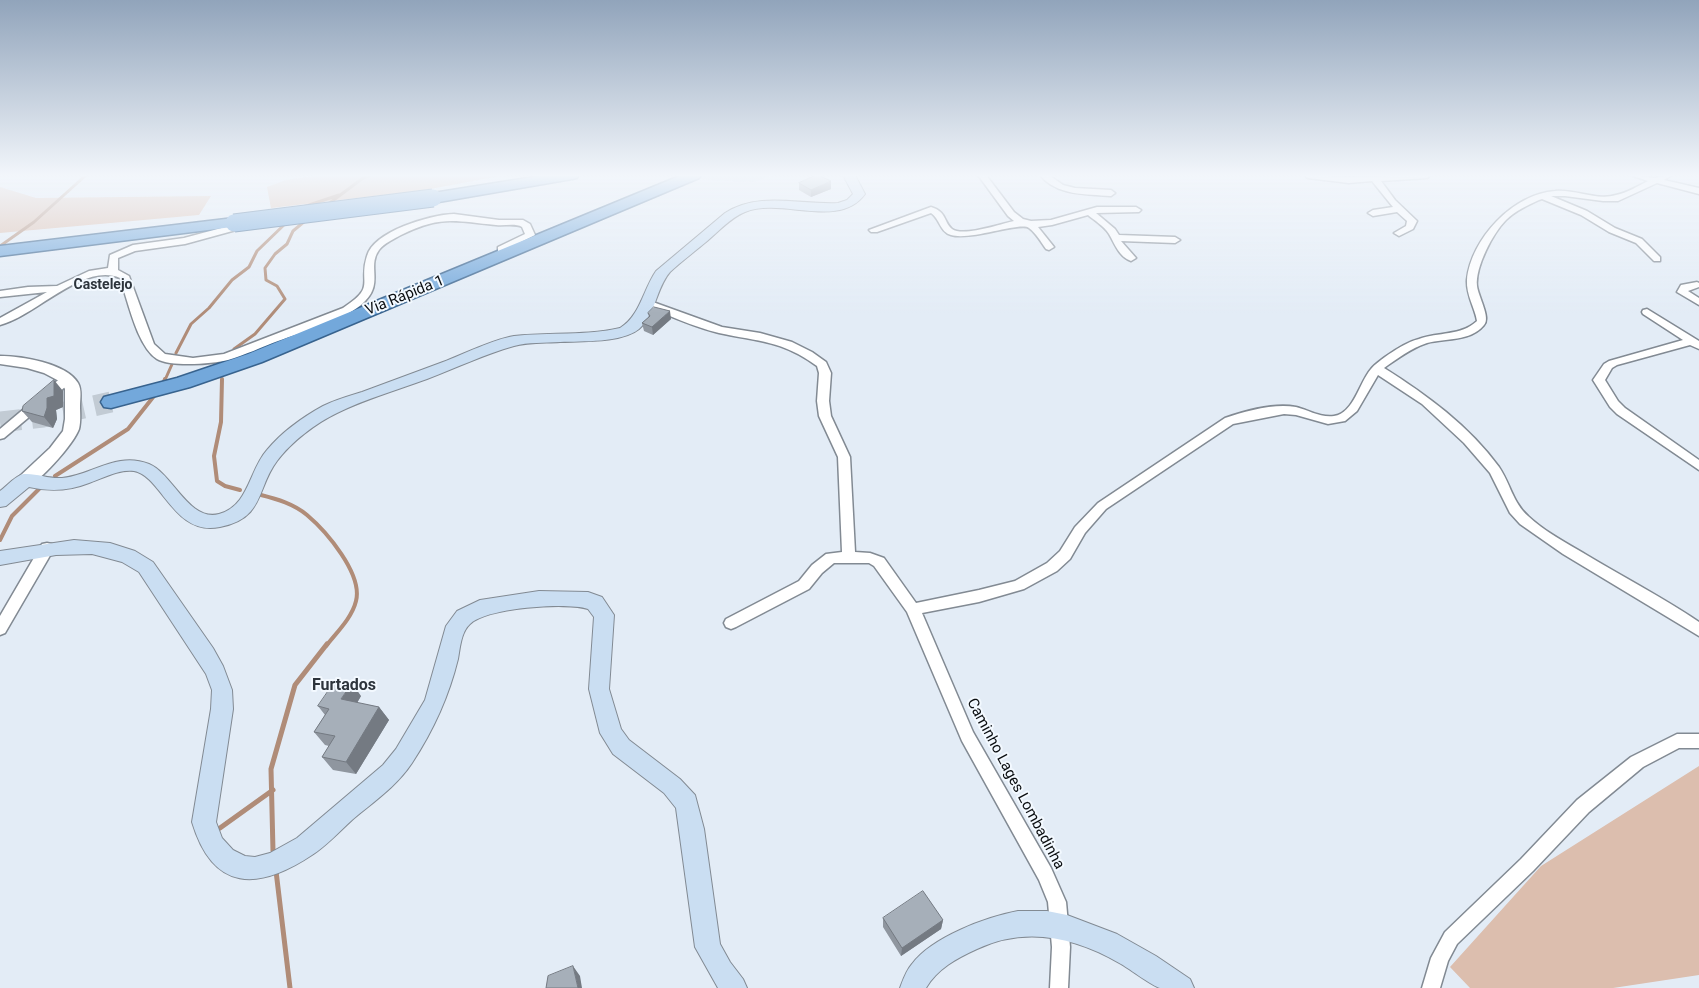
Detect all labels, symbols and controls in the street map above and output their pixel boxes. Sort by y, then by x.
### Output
street label: Via Rápida 1 [363,272,447,320]
district label: Castelejo [74,277,132,293]
district label: Furtados [312,676,376,696]
street label: Caminho Lages Lombadinha [962,696,1068,872]

